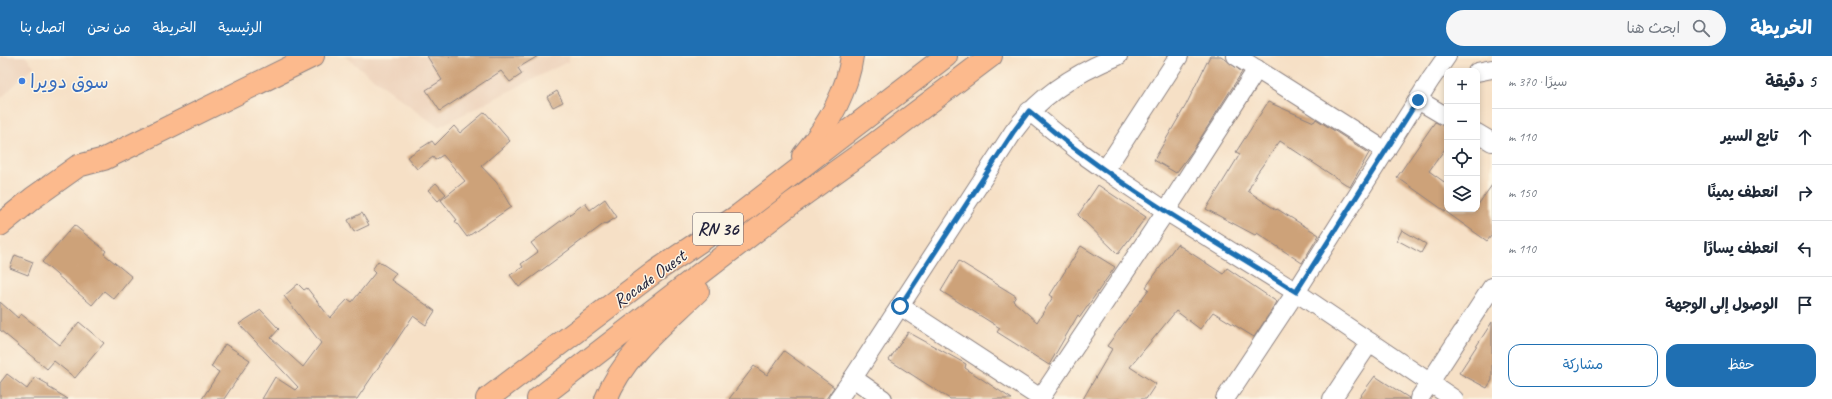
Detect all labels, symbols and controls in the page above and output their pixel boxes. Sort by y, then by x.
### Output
search box [1446,10,1726,46]
text: الخريطة [1750,16,1812,40]
icon: search [1690,17,1712,39]
text: اتصل بنا [20,19,65,36]
text: من نحن [87,19,131,36]
text: الخريطة [153,19,196,36]
text: الرئيسية [218,19,262,36]
text: ابحث هنا [1626,19,1680,38]
map controls [1444,68,1480,212]
button: + [1444,68,1480,104]
place label: سوق دويرا [30,70,109,94]
text: 5 دقيقة [1765,71,1816,92]
text: سيرًا · 370 m [1508,74,1567,90]
marker: سوق دويرا [17,76,27,86]
route end [1409,91,1427,109]
button: − [1444,104,1480,140]
icon: ahead [1794,126,1816,148]
text: تابع السير [1721,127,1778,146]
text: 110 m [1508,129,1536,145]
button: locate [1444,140,1480,176]
button: layers [1444,176,1480,212]
icon: right [1794,182,1816,204]
text: انعطف يمينًا [1707,183,1778,202]
text: 150 m [1508,185,1536,201]
road number: RN 36 [693,213,743,245]
icon: left [1794,238,1816,260]
text: انعطف يسارًا [1703,239,1778,258]
text: 110 m [1508,241,1536,257]
street label: Rocade Ouest [608,243,692,313]
icon: arrive [1794,294,1816,316]
text: الوصول إلى الوجهة [1665,295,1778,314]
route start [891,297,909,315]
button: مشاركة [1508,344,1658,387]
button: حفظ [1666,344,1816,387]

